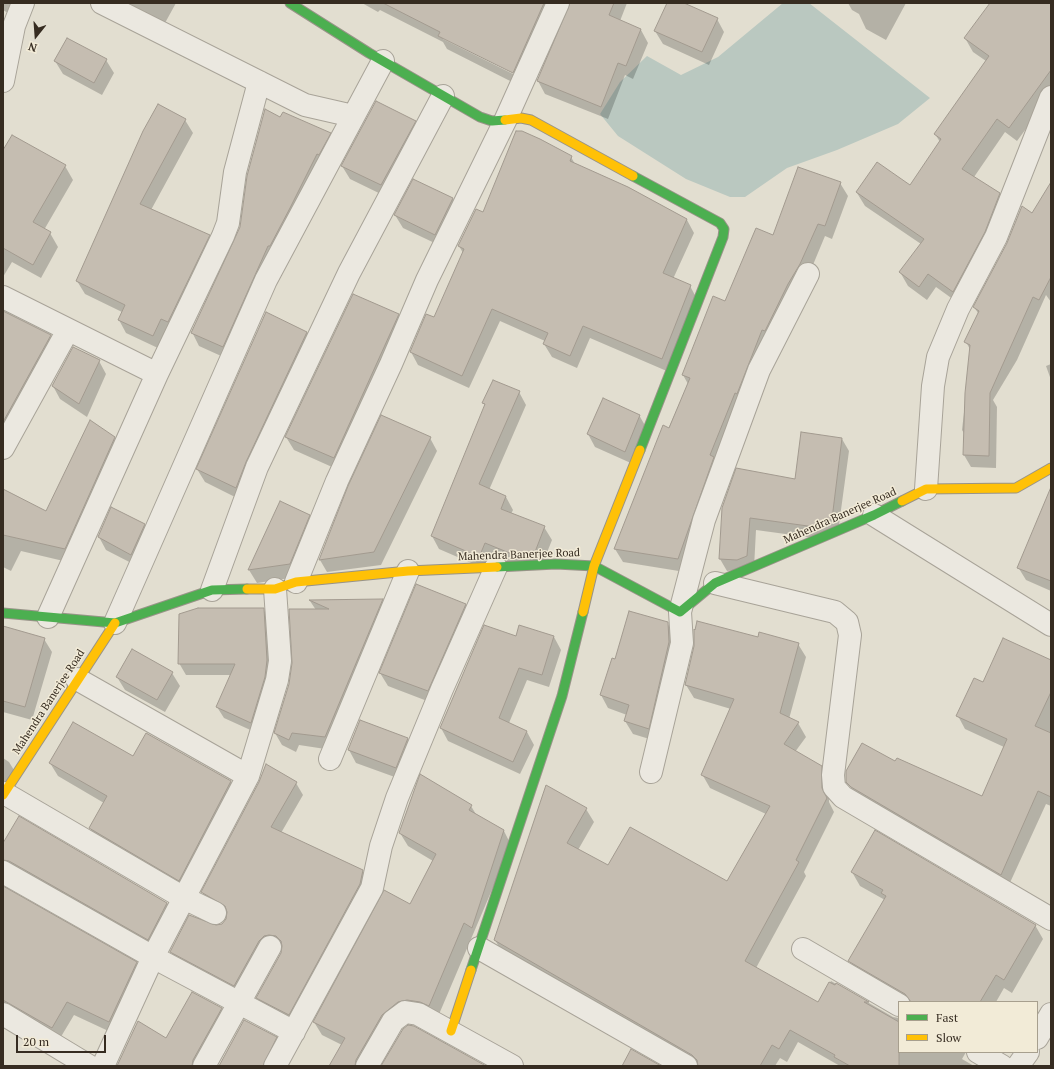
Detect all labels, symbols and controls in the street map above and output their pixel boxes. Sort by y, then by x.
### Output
north arrow [16,16,56,56]
text: N [26,40,39,55]
street label: Mahendra Banerjee Road [781,485,899,547]
street label: Mahendra Banerjee Road [458,546,580,564]
street label: Mahendra Banerjee Road [10,647,88,757]
legend [898,1001,1038,1053]
text: Fast [936,1010,958,1025]
scale bar [18,1027,108,1053]
text: Slow [936,1030,961,1045]
text: 20 m [23,1034,49,1049]

